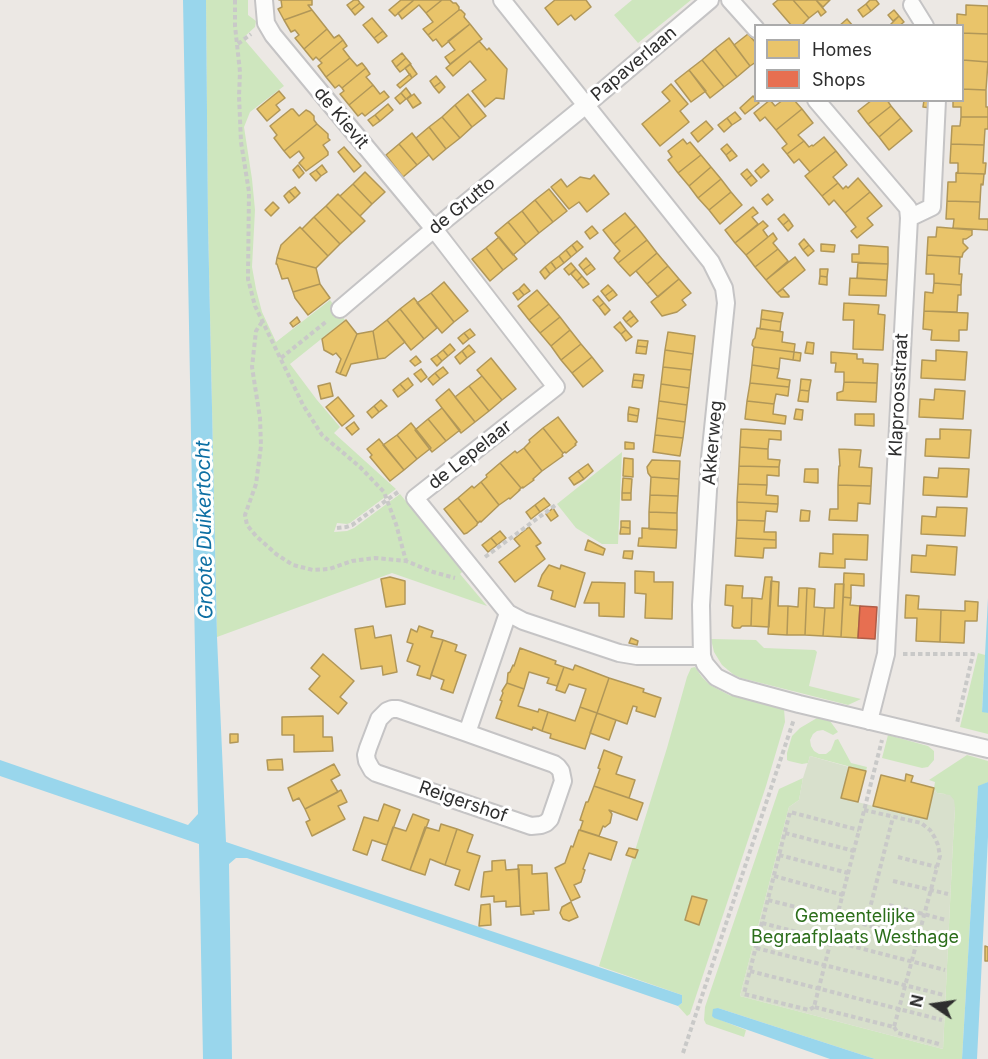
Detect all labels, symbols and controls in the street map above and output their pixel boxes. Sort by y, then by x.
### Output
street label: Papaverlaan [587,22,681,106]
legend [754,24,964,102]
text: Homes [812,39,872,60]
text: Shops [812,69,866,90]
street label: de Kievit [309,83,373,153]
street label: de Grutto [424,173,500,239]
street label: Klaproosstraat [885,333,913,457]
street label: Akkerweg [699,400,727,486]
street label: de Lepelaar [424,416,516,494]
water label: Groote Duikertocht [191,440,219,620]
street label: Reigershof [416,777,510,827]
park label: Gemeentelijke Begraafplaats Westhage [751,906,959,948]
north arrow [904,975,964,1035]
text: N [905,993,928,1009]

